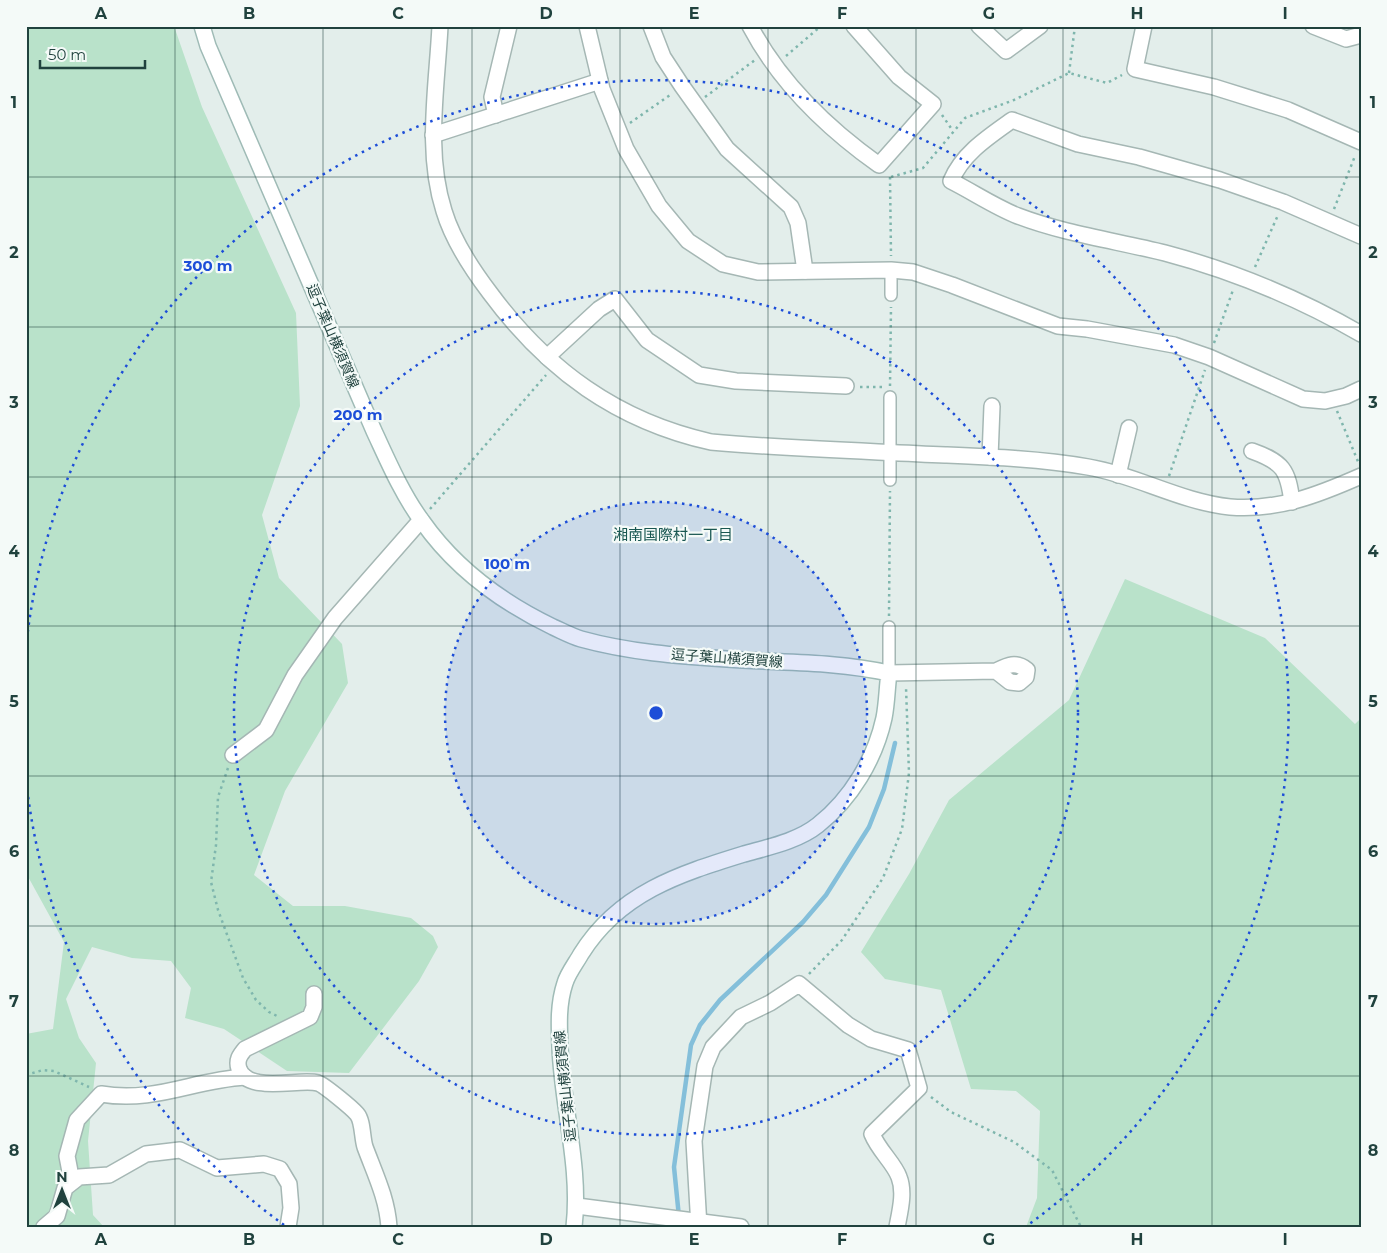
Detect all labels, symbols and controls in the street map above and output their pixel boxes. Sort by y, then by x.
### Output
text: A [94,4,108,23]
text: B [243,4,255,23]
text: C [392,4,404,23]
text: D [539,4,553,23]
text: E [689,4,699,23]
text: F [837,4,847,23]
text: G [983,4,995,23]
text: H [1131,4,1143,23]
text: I [1282,4,1288,23]
scale bar [40,38,145,70]
text: 50 m [48,45,86,64]
text: 1 [11,93,17,112]
text: 1 [1370,93,1376,112]
text: 2 [9,243,19,262]
text: 2 [1368,243,1378,262]
text: 300 m [182,256,233,275]
street label: 逗子葉山横須賀線 [303,281,363,391]
text: 3 [8,393,19,412]
text: 3 [1367,393,1378,412]
text: 200 m [333,405,383,424]
district label: 湘南国際村一丁目 [613,525,733,544]
text: 4 [8,542,20,561]
text: 4 [1367,542,1379,561]
text: 100 m [484,554,530,573]
street label: 逗子葉山横須賀線 [671,645,783,671]
text: 5 [9,692,19,711]
text: 5 [1368,692,1378,711]
centre of rings [647,704,665,722]
text: 6 [9,842,19,861]
text: 6 [1368,842,1378,861]
text: 7 [9,992,19,1011]
text: 7 [1368,992,1378,1011]
street label: 逗子葉山横須賀線 [550,1029,580,1143]
text: 8 [9,1141,19,1160]
text: 8 [1368,1141,1378,1160]
north arrow [38,1166,88,1216]
text: N [56,1168,68,1186]
text: A [94,1230,108,1249]
text: B [243,1230,255,1249]
text: C [392,1230,404,1249]
text: D [539,1230,553,1249]
text: E [689,1230,699,1249]
text: F [837,1230,847,1249]
text: G [983,1230,995,1249]
text: H [1131,1230,1143,1249]
text: I [1282,1230,1288,1249]

